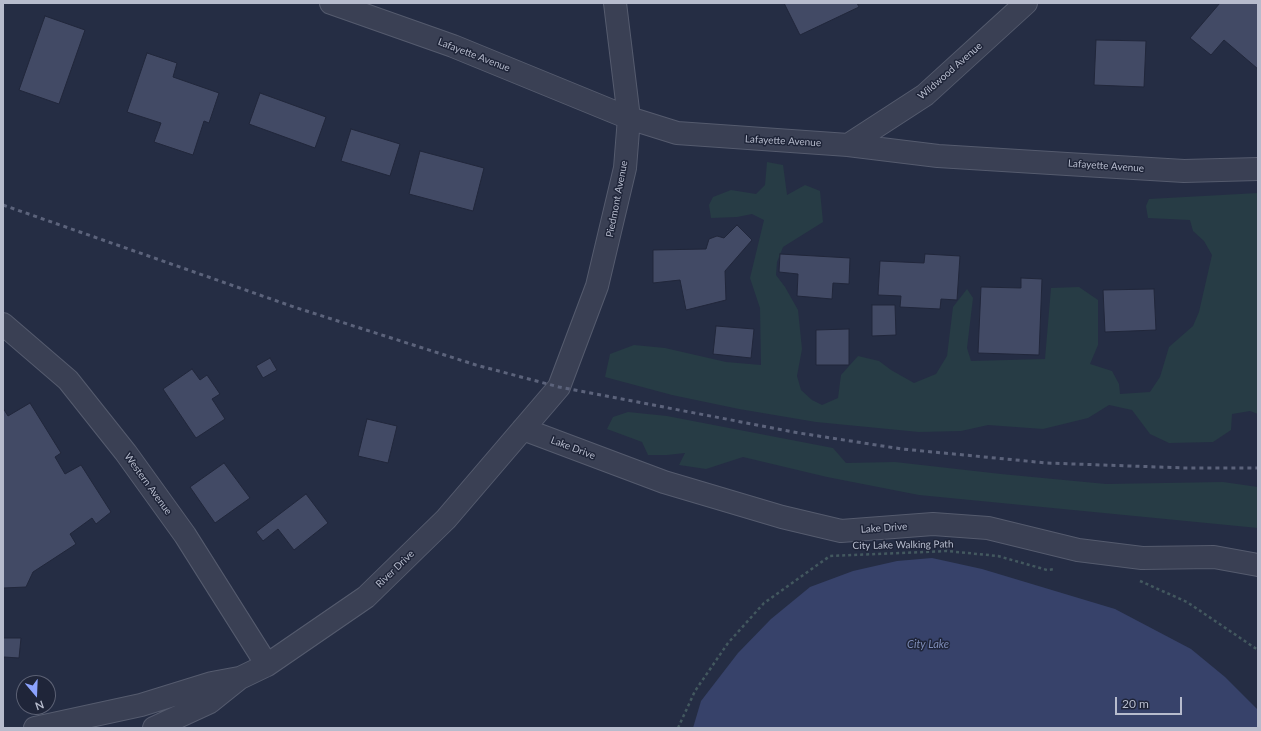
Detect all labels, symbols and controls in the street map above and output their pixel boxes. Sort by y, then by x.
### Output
street label: Lafayette Avenue [436,36,512,74]
street label: Wildwood Avenue [915,40,985,102]
street label: Lafayette Avenue [745,133,821,149]
street label: Lafayette Avenue [1067,157,1145,175]
street label: Piedmont Avenue [604,160,630,238]
street label: Lake Drive [549,434,597,462]
street label: Western Avenue [122,451,174,517]
street label: Lake Drive [860,520,908,536]
street label: City Lake Walking Path [852,538,954,552]
street label: River Drive [373,548,417,590]
water label: City Lake [907,637,949,651]
north arrow [16,675,56,715]
scale bar [1117,689,1184,715]
text: 20 m [1122,696,1149,711]
text: N [34,698,46,713]

